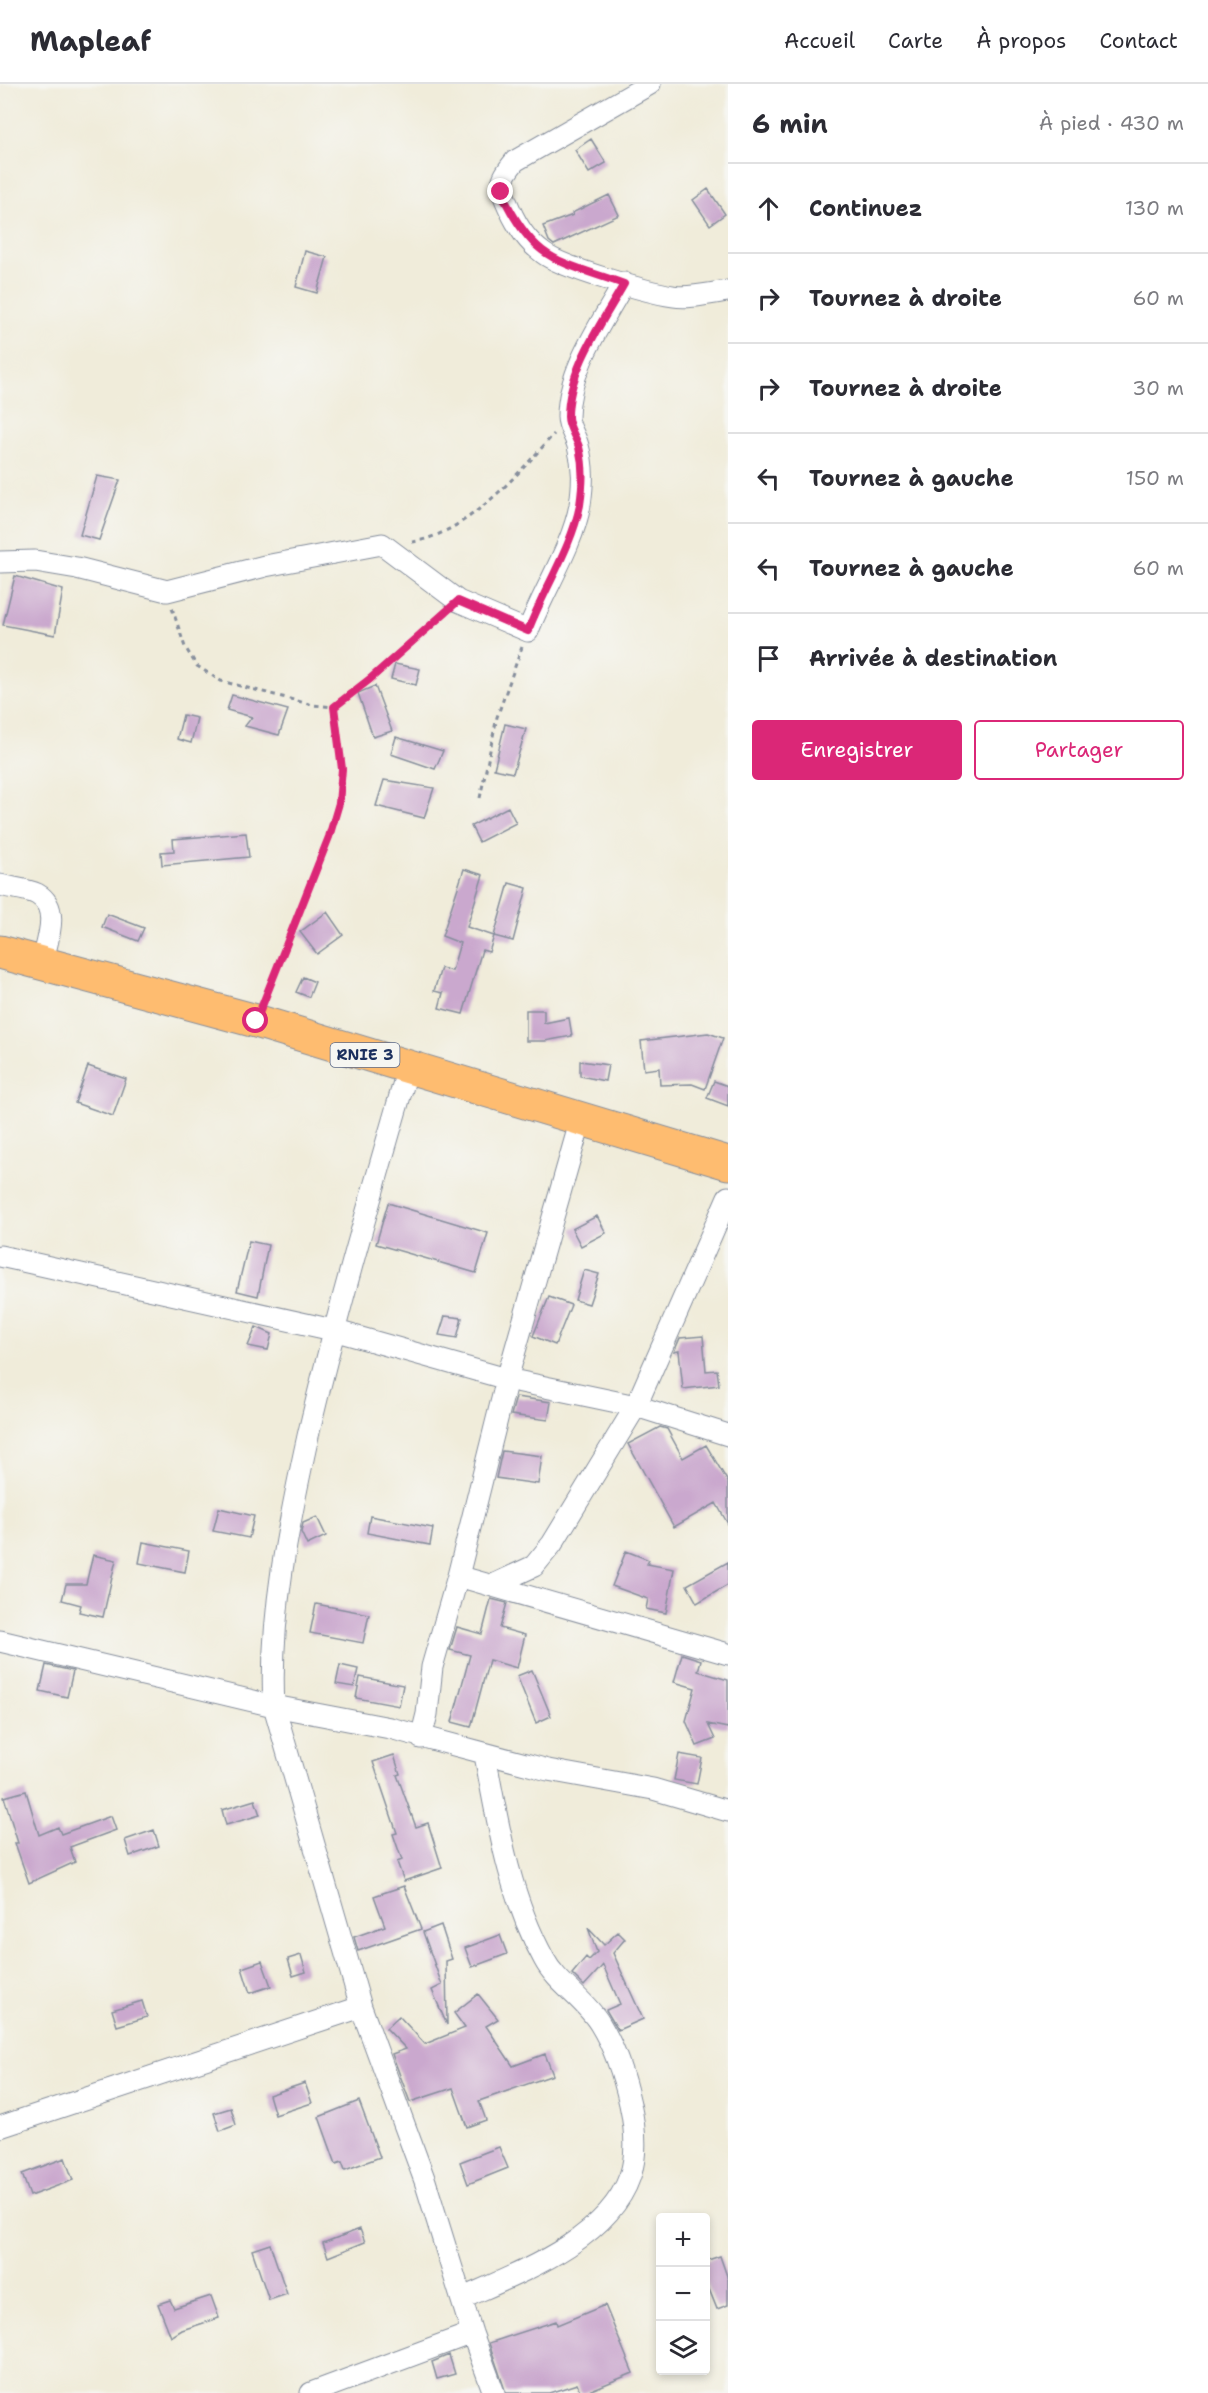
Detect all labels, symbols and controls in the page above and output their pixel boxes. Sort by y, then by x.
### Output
text: Mapleaf [30,22,151,60]
text: Accueil [784,27,855,55]
text: Carte [888,27,943,55]
text: À propos [976,27,1066,55]
text: Contact [1099,27,1178,55]
text: 6 min [752,106,828,141]
text: À pied · 430 m [1039,110,1184,136]
route end [487,178,513,204]
icon: ahead [752,192,785,225]
text: Continuez [809,194,922,223]
text: 130 m [1125,195,1184,221]
icon: right [752,282,785,315]
text: Tournez à droite [809,284,1002,313]
text: 60 m [1132,285,1184,311]
icon: right [752,372,785,405]
text: Tournez à droite [809,374,1002,403]
text: 30 m [1132,375,1184,401]
icon: left [752,462,785,495]
text: Tournez à gauche [809,464,1014,493]
text: 150 m [1126,465,1184,491]
icon: left [752,552,785,585]
text: Tournez à gauche [809,554,1014,583]
text: 60 m [1132,555,1184,581]
icon: arrive [752,642,785,675]
text: Arrivée à destination [809,644,1057,673]
button: Enregistrer [752,720,962,780]
button: Partager [974,720,1184,780]
route start [242,1007,268,1033]
road number: RNIE 3 [330,1043,400,1067]
map controls [656,2213,710,2375]
button: + [656,2213,710,2267]
button: − [656,2267,710,2321]
button: layers [656,2321,710,2375]

